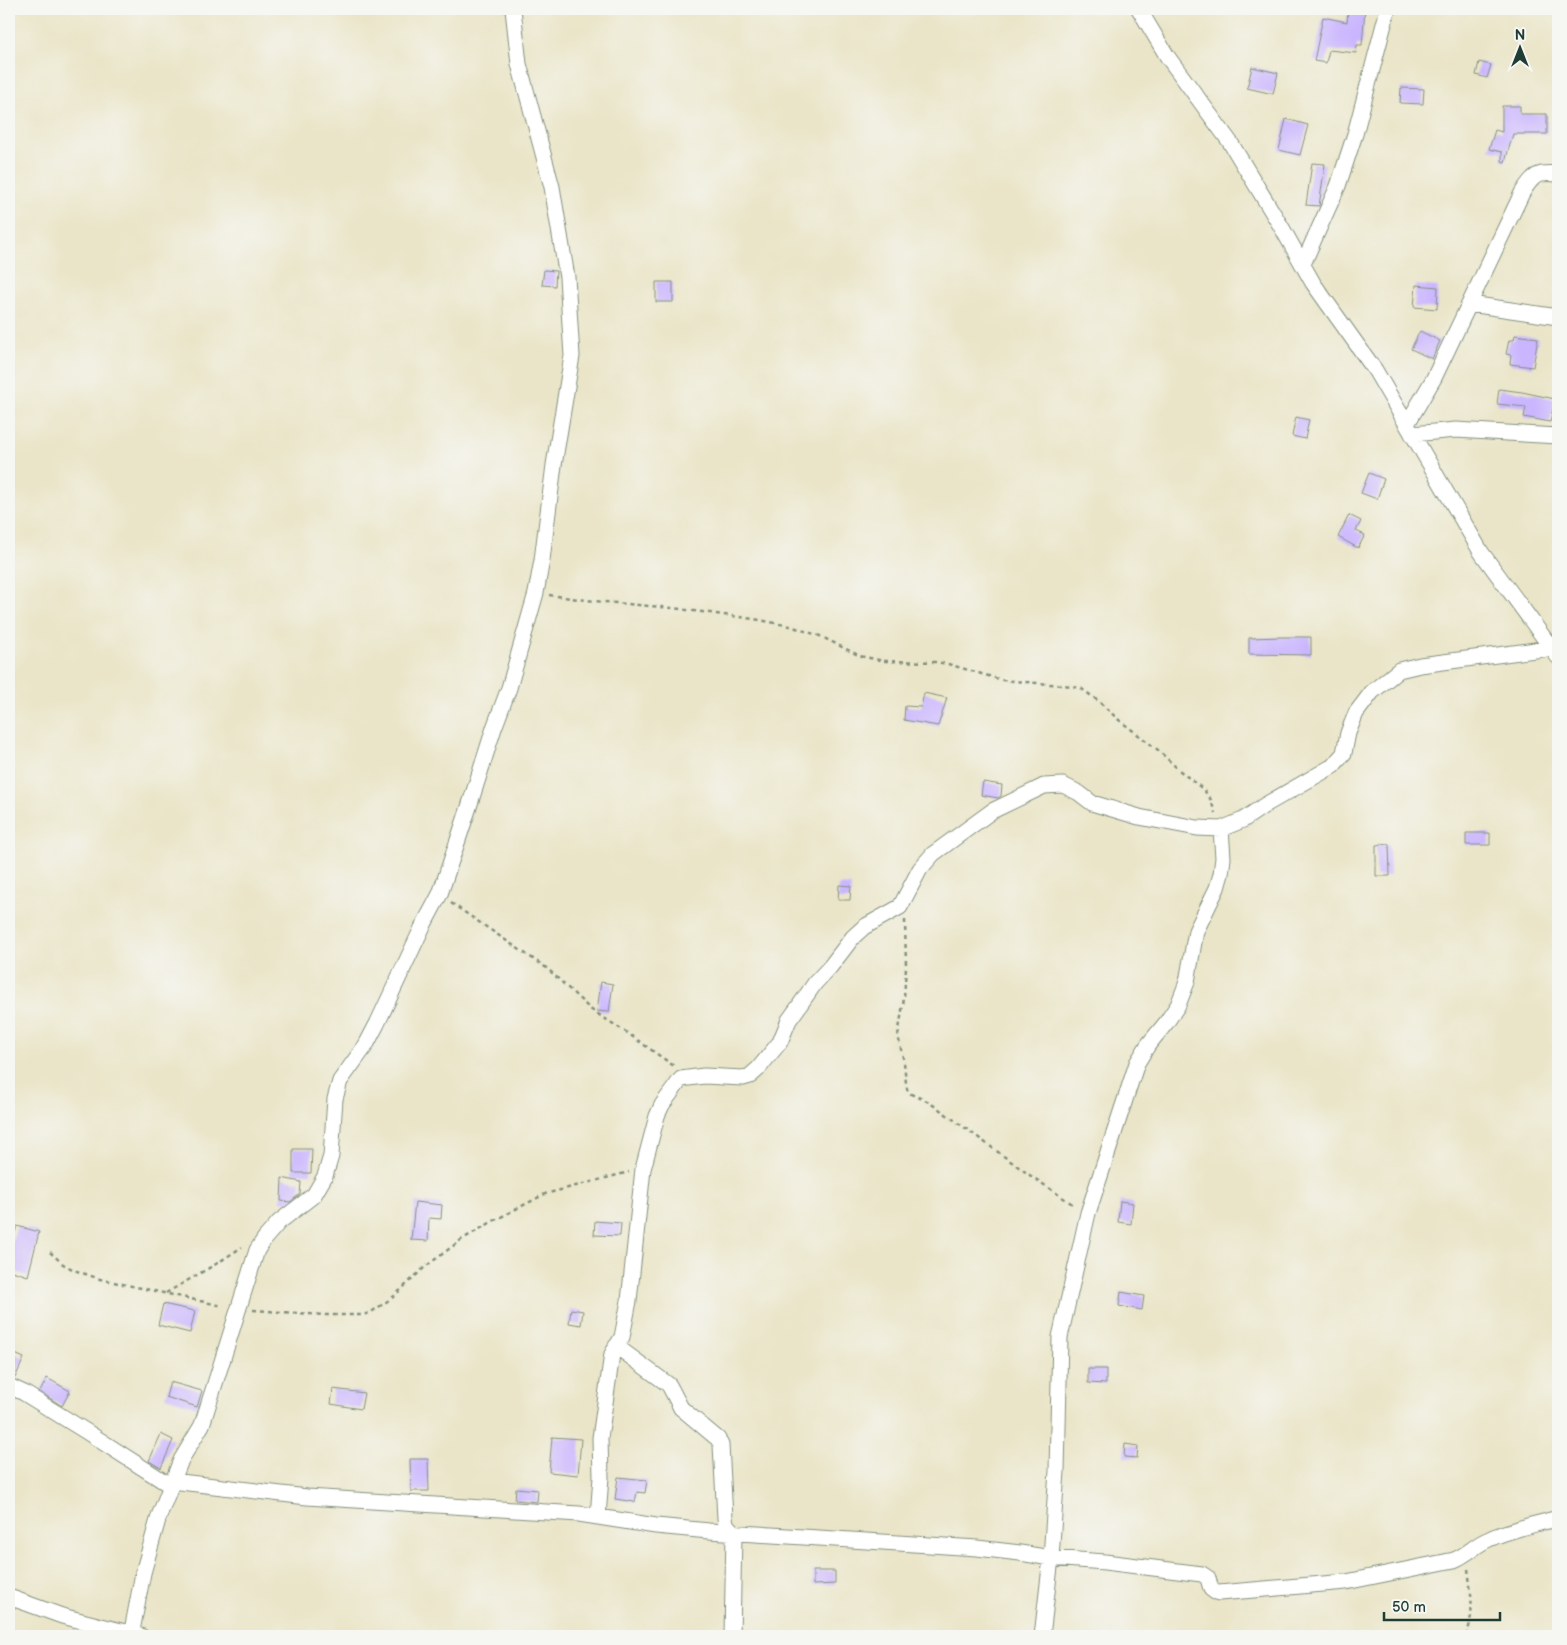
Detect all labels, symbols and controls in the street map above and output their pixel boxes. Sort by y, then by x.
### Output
north arrow [1494,22,1544,72]
text: N [1515,27,1525,44]
scale bar [1384,1590,1501,1622]
text: 50 m [1392,1598,1426,1617]

